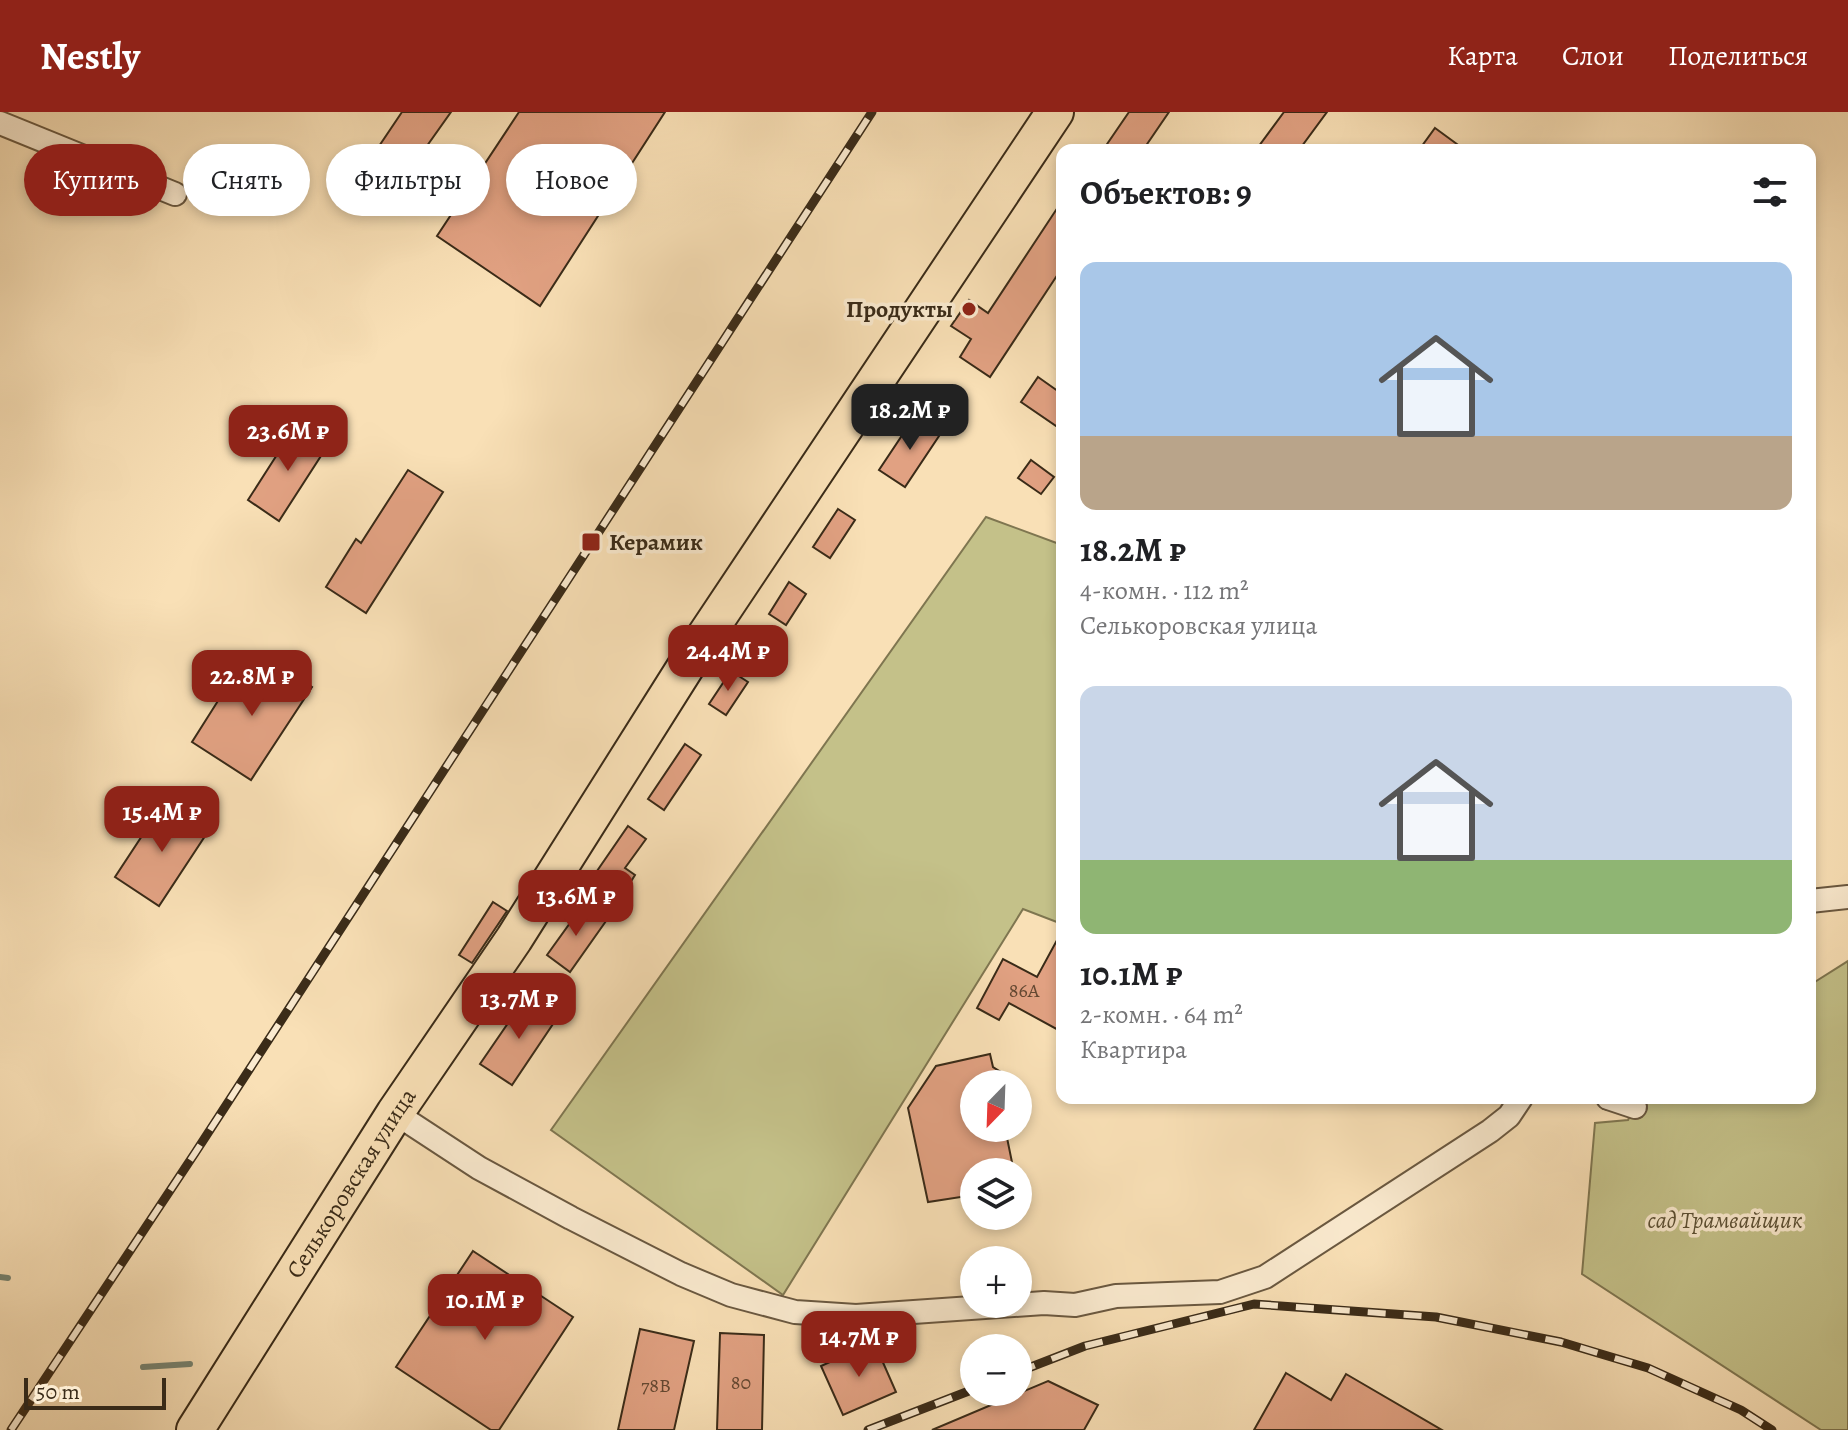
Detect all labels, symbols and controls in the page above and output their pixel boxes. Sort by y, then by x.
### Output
text: Nestly [40,30,140,82]
text: Карта [1447,37,1518,75]
text: Слои [1562,37,1624,75]
text: Поделиться [1668,37,1808,75]
chip: Купить [24,144,167,216]
chip: Снять [183,144,310,216]
chip: Фильтры [326,144,490,216]
chip: Новое [506,144,637,216]
text: Объектов: 9 [1080,169,1252,216]
icon: filters [1748,170,1792,214]
place label: Продукты [846,293,953,325]
marker: Продукты [960,300,978,318]
icon: home [1364,314,1508,458]
pin: 18.2M ₽ [836,384,984,452]
text: 18.2M ₽ [869,392,951,427]
pin: 23.6M ₽ [214,405,362,473]
text: 23.6M ₽ [247,413,329,448]
place label: Керамик [609,526,703,558]
text: 18.2M ₽ [1080,526,1186,573]
marker: Керамик [580,531,602,553]
text: 4-комн. · 112 m² [1080,573,1249,608]
text: Селькоровская улица [1080,608,1318,643]
pin: 24.4M ₽ [654,625,802,693]
text: 24.4M ₽ [686,633,770,668]
pin: 22.8M ₽ [178,650,326,718]
text: 22.8M ₽ [210,658,294,693]
icon: home [1364,738,1508,882]
pin: 15.4M ₽ [88,786,236,854]
text: 15.4M ₽ [122,794,202,829]
pin: 13.6M ₽ [502,870,650,938]
text: 13.6M ₽ [536,878,616,913]
text: 10.1M ₽ [1080,950,1183,997]
pin: 13.7M ₽ [445,973,593,1041]
house number: 86А [1009,977,1040,1004]
text: 13.7M ₽ [480,981,558,1016]
text: 2-комн. · 64 m² [1080,997,1243,1032]
text: Квартира [1080,1032,1187,1067]
north arrow [960,1070,1032,1142]
map controls [960,1070,1032,1406]
street label: Селькоровская улица [279,1082,423,1284]
button: layers [960,1158,1032,1230]
park label: сад Трамвайщик [1647,1204,1803,1236]
button: + [960,1246,1032,1318]
pin: 10.1M ₽ [411,1274,559,1342]
text: 10.1M ₽ [446,1282,524,1317]
pin: 14.7M ₽ [785,1311,933,1379]
text: 14.7M ₽ [819,1319,899,1354]
button: − [960,1334,1032,1406]
house number: 80 [731,1369,751,1396]
house number: 78В [641,1372,671,1399]
scale bar [24,1374,166,1410]
text: 50 m [36,1377,80,1407]

